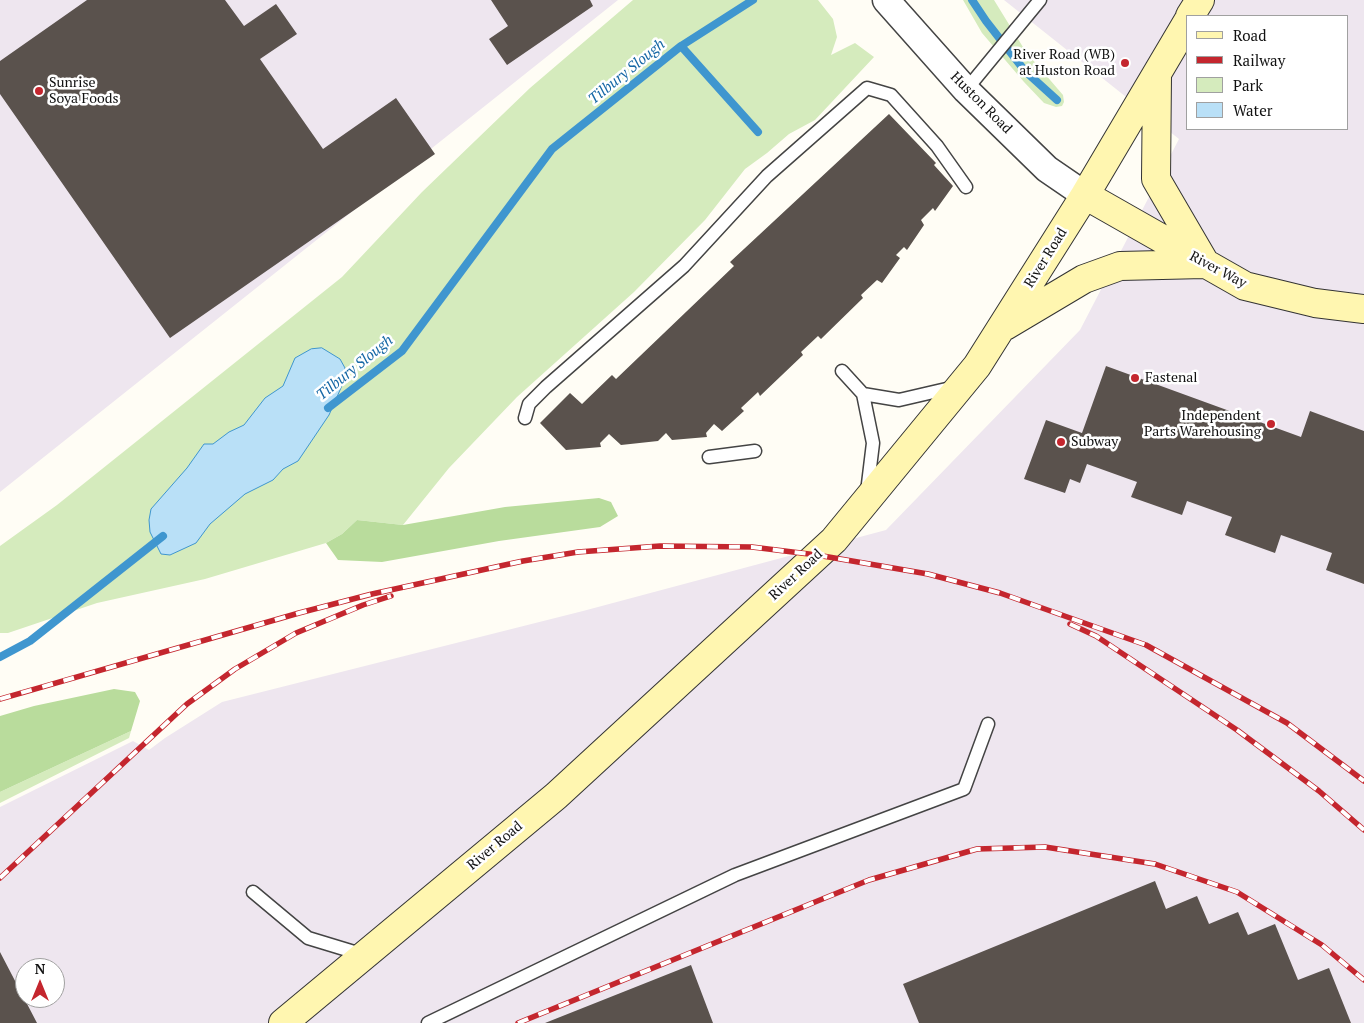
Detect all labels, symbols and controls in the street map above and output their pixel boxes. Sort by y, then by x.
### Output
legend [1186,15,1349,130]
text: Road [1233,25,1266,45]
water label: Tilbury Slough [585,36,669,108]
place label: River Road (WB) at Huston Road [1013,47,1115,80]
text: Railway [1233,50,1285,70]
marker: River Road (WB) at Huston Road [1119,57,1131,69]
street label: Huston Road [947,69,1015,137]
place label: Sunrise Soya Foods [49,75,118,108]
text: Park [1233,75,1263,95]
marker: Sunrise Soya Foods [33,85,45,97]
text: Water [1233,100,1272,120]
street label: River Road [1021,225,1071,291]
street label: River Way [1187,248,1249,292]
water label: Tilbury Slough [313,332,397,404]
place label: Fastenal [1145,370,1198,386]
marker: Fastenal [1129,372,1141,384]
place label: Independent Parts Warehousing [1144,408,1261,441]
marker: Independent Parts Warehousing [1265,418,1277,430]
place label: Subway [1071,434,1118,450]
marker: Subway [1055,436,1067,448]
street label: River Road [766,546,826,604]
street label: River Road [464,818,526,874]
north arrow [15,958,65,1008]
text: N [35,959,45,978]

